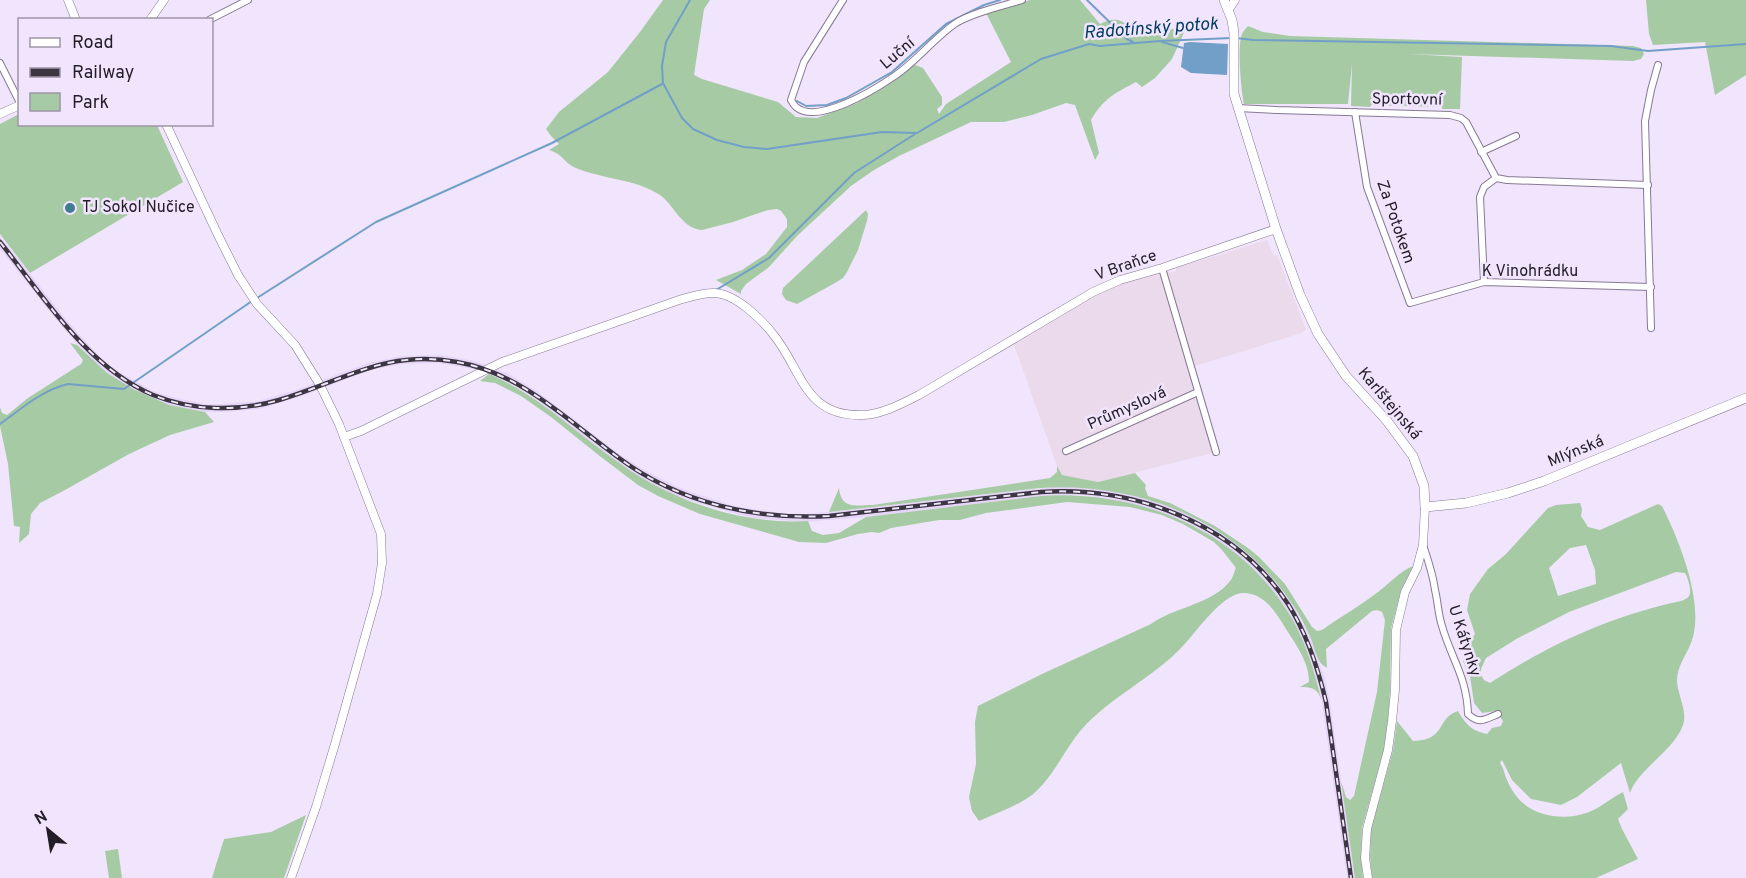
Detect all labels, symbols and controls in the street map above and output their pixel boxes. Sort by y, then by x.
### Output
water label: Radotínský potok [1083,13,1220,45]
legend [18,18,213,126]
text: Road [72,32,114,55]
street label: Luční [877,32,921,74]
text: Railway [72,62,134,85]
street label: Sportovní [1372,89,1444,111]
text: Park [72,92,109,115]
street label: Za Potokem [1371,178,1419,266]
place label: TJ Sokol Nučice [82,198,195,218]
marker: TJ Sokol Nučice [63,201,77,215]
street label: V Braňce [1092,246,1160,286]
street label: K Vinohrádku [1482,262,1578,282]
street label: Karlštejnská [1353,364,1425,444]
street label: Průmyslová [1084,383,1170,435]
street label: Mlýnská [1545,432,1607,472]
street label: U Kátynky [1443,603,1485,679]
north arrow [18,800,78,860]
text: N [32,807,51,830]

